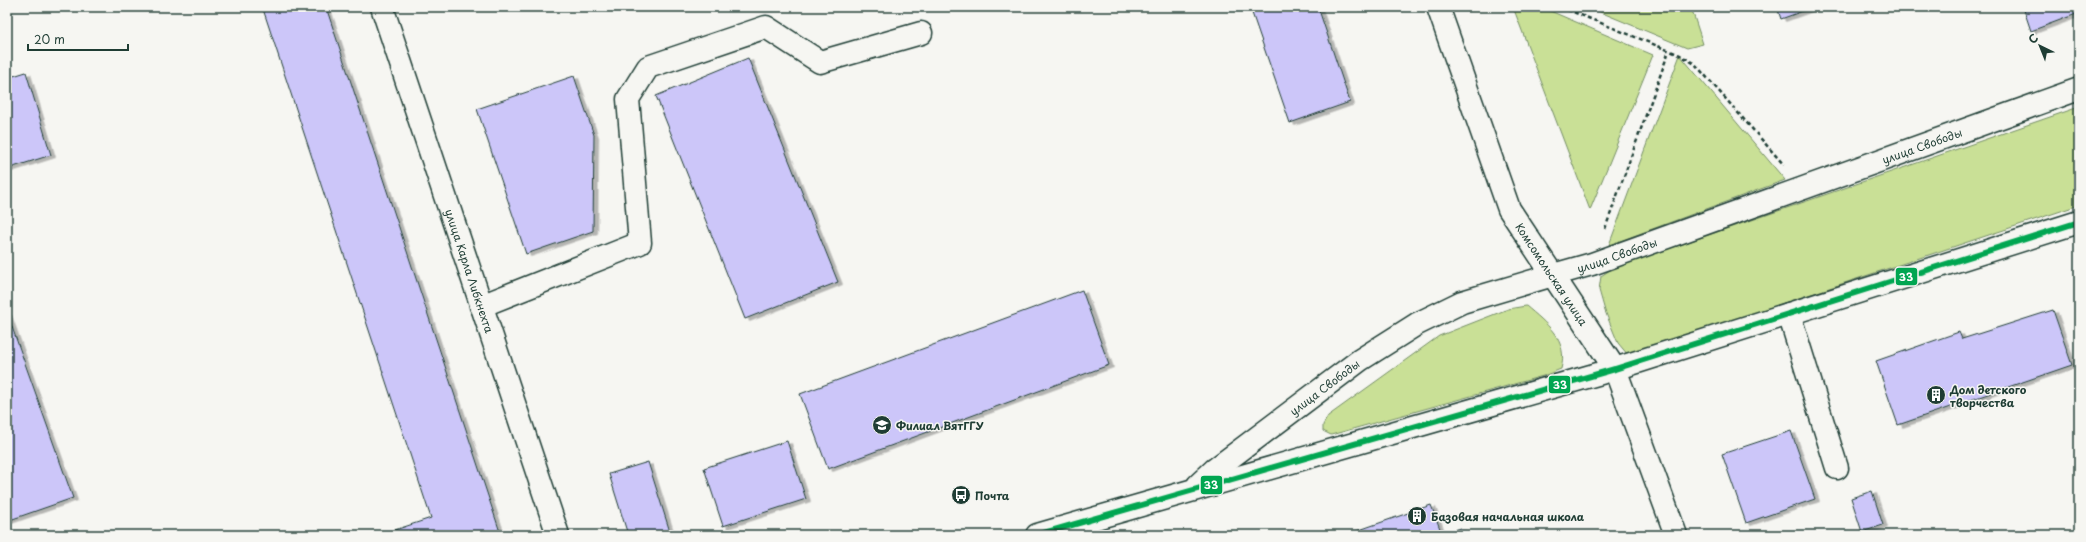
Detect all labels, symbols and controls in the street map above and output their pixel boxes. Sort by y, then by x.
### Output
scale bar [28,26,128,52]
north arrow [2020,26,2060,66]
text: С [2024,29,2042,47]
text: 20 m [34,30,65,48]
street label: улица Свободы [1879,123,1964,168]
street label: улица Карла Либкнехта [441,207,499,335]
street label: Комсомольская улица [1512,219,1592,329]
street label: улица Свободы [1575,233,1659,276]
line badge: 33 [1895,267,1918,286]
text: 33 [1899,268,1913,285]
street label: улица Свободы [1286,355,1363,419]
line badge: 33 [1548,375,1571,394]
text: 33 [1553,376,1567,393]
place label: Дом детского творчества [1949,381,2027,411]
building icon: Дом детского творчества [1925,384,1947,406]
school or university icon: Филиал ВятГГУ [871,414,893,436]
place label: Филиал ВятГГУ [896,417,984,434]
line badge: 33 [1200,475,1223,495]
text: 33 [1204,476,1218,493]
bus stop icon: Почта [950,484,972,506]
place label: Почта [975,487,1010,504]
building icon: Базовая начальная школа [1406,505,1428,527]
place label: Базовая начальная школа [1431,508,1585,525]

